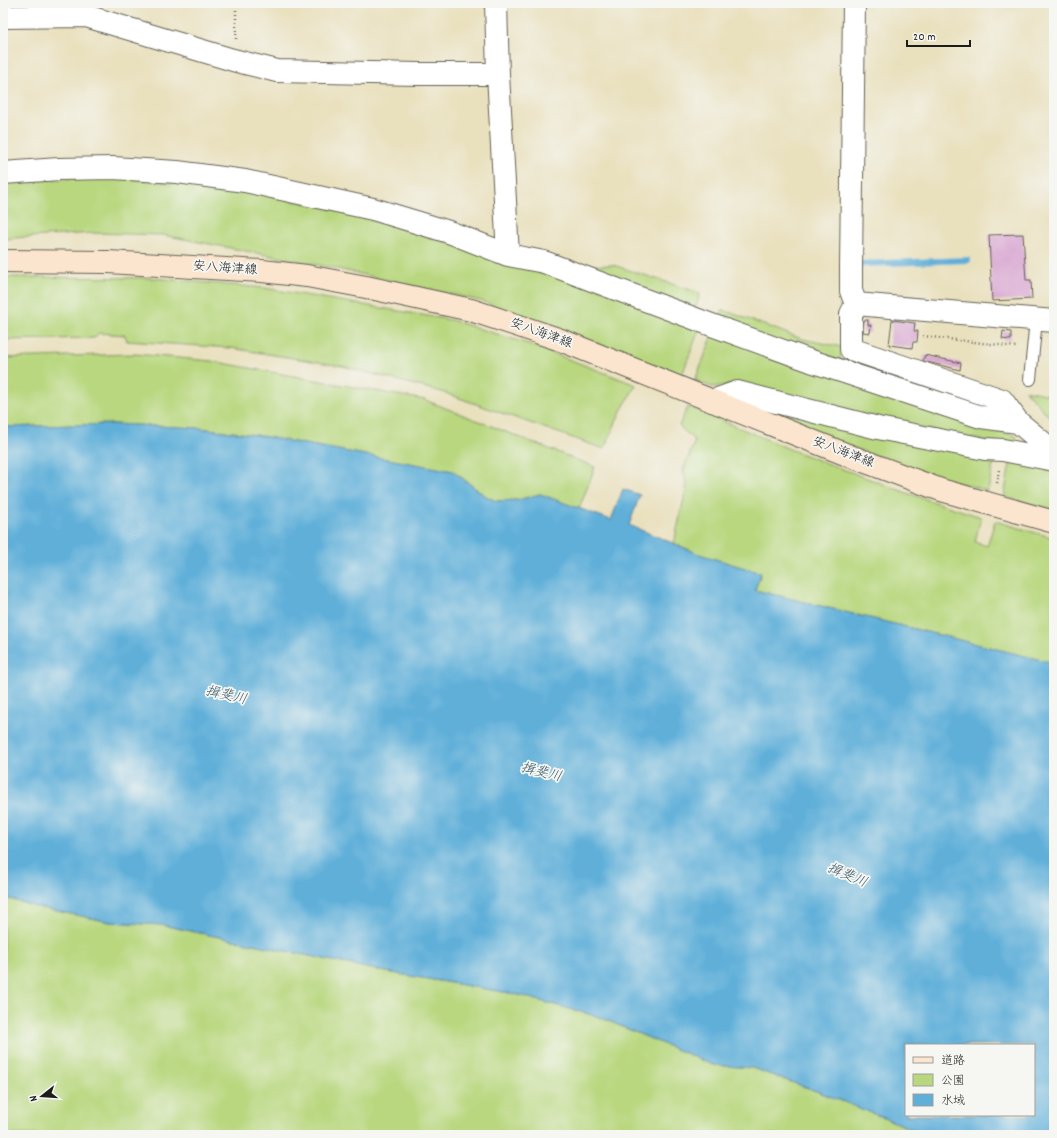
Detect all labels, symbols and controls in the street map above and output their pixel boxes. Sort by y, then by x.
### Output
scale bar [907,22,970,48]
text: 20 m [913,29,936,46]
street label: 安八海津線 [192,257,259,281]
street label: 安八海津線 [507,314,576,354]
street label: 安八海津線 [809,432,878,474]
water label: 揖斐川 [203,682,249,710]
water label: 揖斐川 [518,758,564,788]
water label: 揖斐川 [824,859,870,893]
legend [905,1044,1035,1116]
text: 道路 [941,1053,965,1070]
text: 公園 [941,1073,965,1090]
north arrow [22,1076,62,1116]
text: N [26,1093,43,1103]
text: 水域 [941,1093,965,1110]

